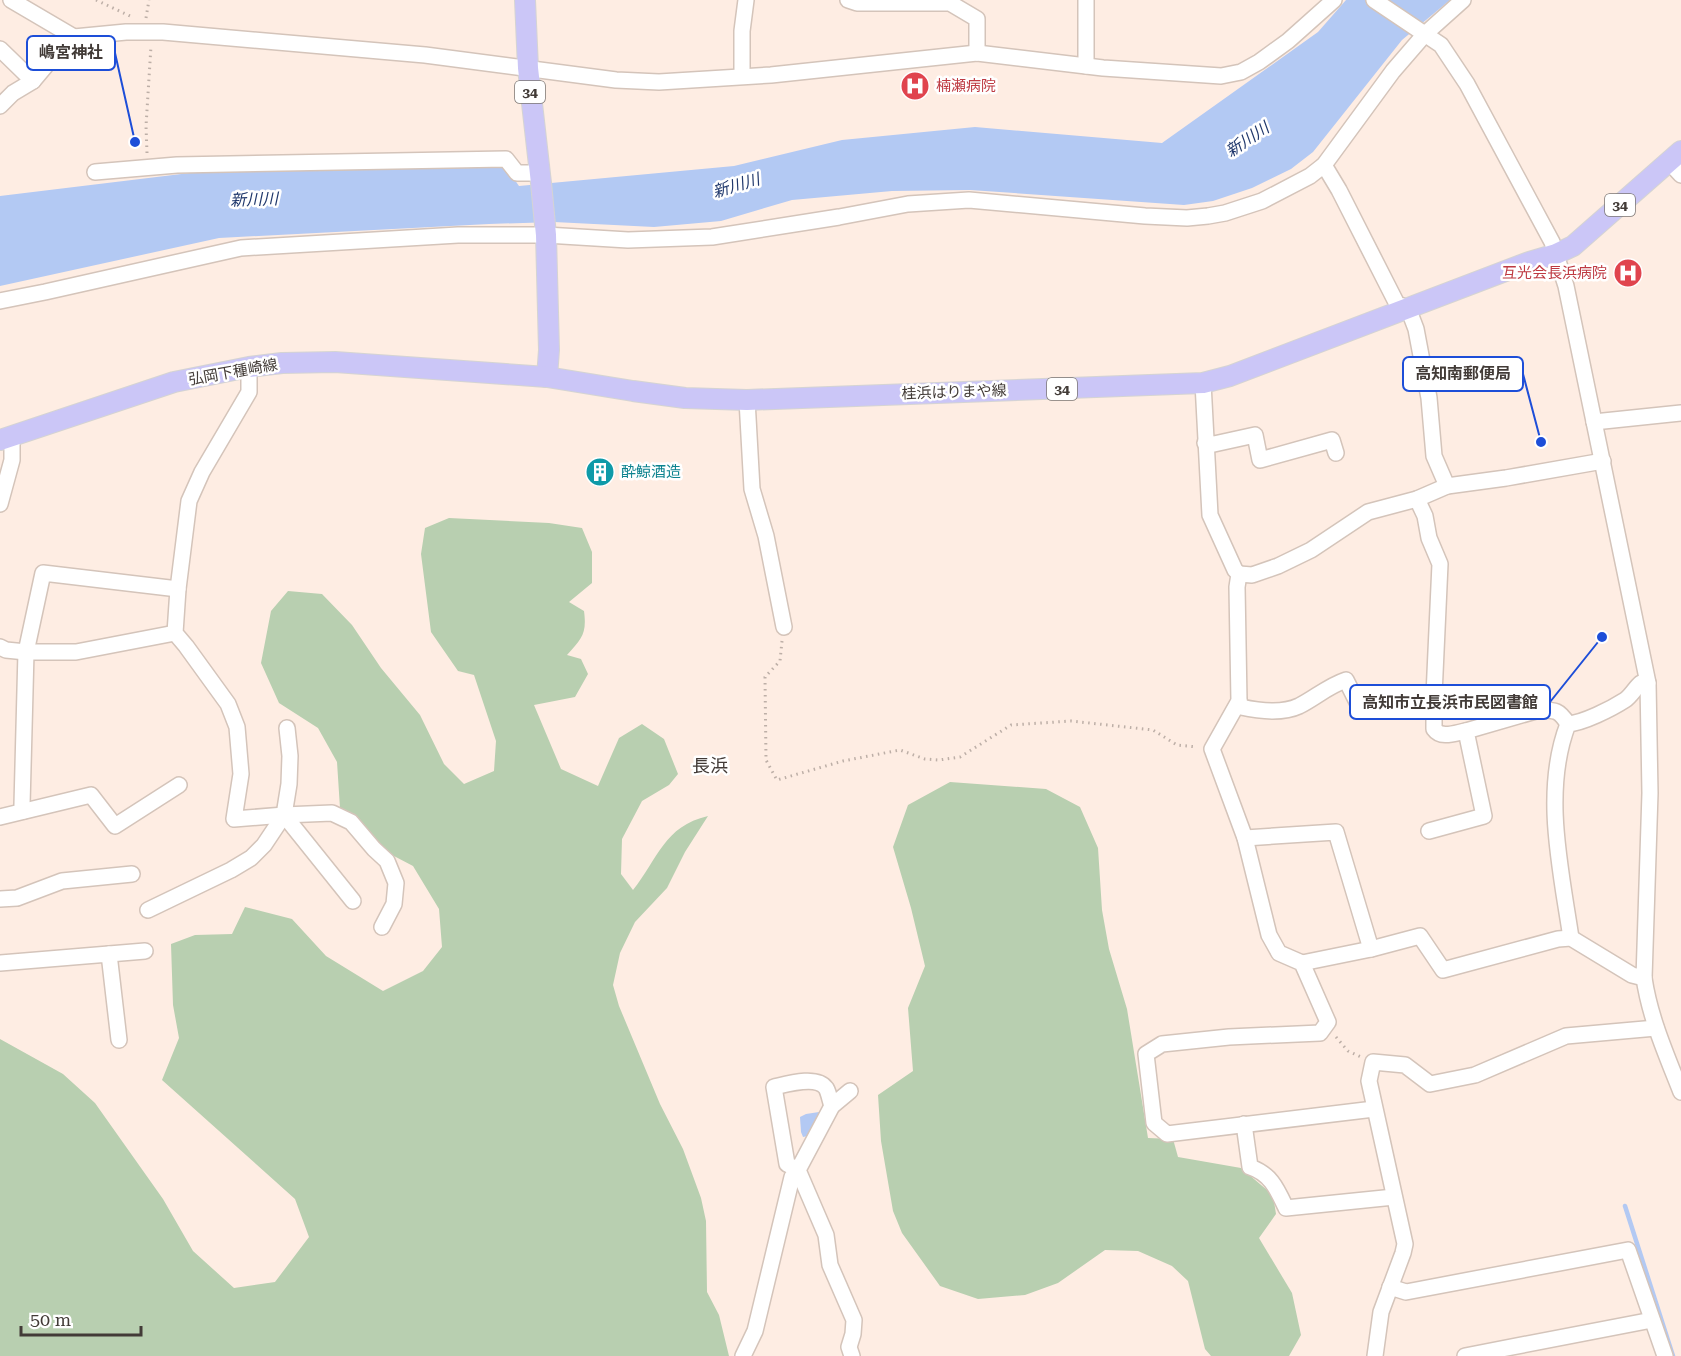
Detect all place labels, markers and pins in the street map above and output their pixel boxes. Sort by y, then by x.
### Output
callout: 嶋宮神社 [27,36,115,70]
hospital icon: 楠瀬病院 [899,70,931,102]
place label: 楠瀬病院 [936,77,996,95]
hospital icon: 互光会長浜病院 [1612,257,1644,289]
place label: 互光会長浜病院 [1502,264,1607,282]
callout: 高知南郵便局 [1403,357,1523,391]
building icon: 酔鯨酒造 [584,456,616,488]
place label: 酔鯨酒造 [621,463,681,481]
callout: 高知市立長浜市民図書館 [1350,685,1550,719]

